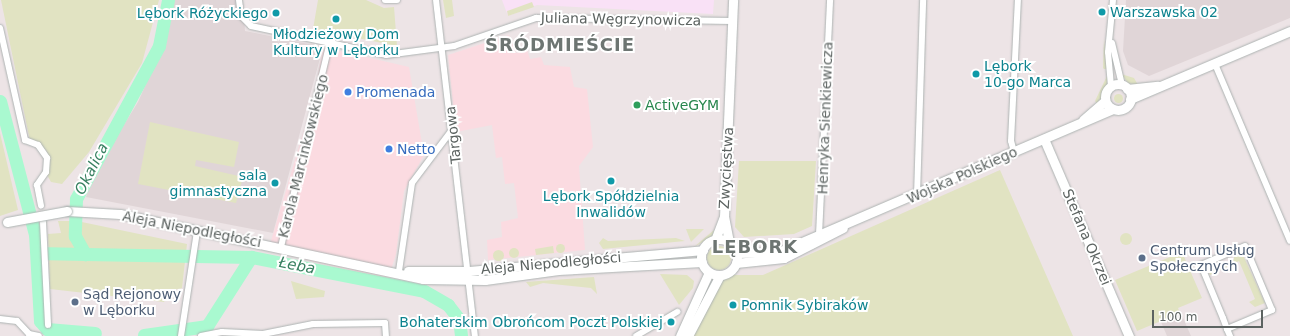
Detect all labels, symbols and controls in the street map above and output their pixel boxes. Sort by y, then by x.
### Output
place label: Warszawska 02 [1110,4,1218,20]
place label: Lębork Różyckiego [137,5,268,21]
marker: Warszawska 02 [1097,7,1107,17]
marker: Lębork Różyckiego [271,8,281,18]
street label: Juliana Węgrzynowicza [541,9,701,29]
marker: Młodzieżowy Dom Kultury w Lęborku [331,14,341,24]
place label: Młodzieżowy Dom Kultury w Lęborku [273,26,399,58]
district label: ŚRÓDMIEŚCIE [485,34,635,56]
street label: Henryka Sienkiewicza [814,41,836,195]
place label: Lębork 10-go Marca [984,58,1071,90]
marker: Lębork 10-go Marca [971,69,981,79]
street label: Karola Marcinkowskiego [275,72,331,240]
place label: Promenada [356,84,435,100]
marker: Promenada [343,87,353,97]
place label: ActiveGYM [645,97,719,113]
marker: ActiveGYM [632,100,642,110]
street label: Targowa [442,105,464,165]
street label: Zwycięstwa [715,126,737,210]
water label: Okalica [71,140,113,198]
place label: Netto [397,141,436,157]
street label: Wojska Polskiego [904,143,1020,207]
marker: Netto [384,144,394,154]
place label: sala gimnastyczna [170,167,267,200]
marker: Lębork Spółdzielnia Inwalidów [606,176,616,186]
marker: sala gimnastyczna [270,178,280,188]
street label: Stefana Okrzei [1059,186,1115,288]
place label: Lębork Spółdzielnia Inwalidów [543,188,679,220]
street label: Aleja Niepodległości [121,207,263,251]
district label: LĘBORK [712,236,798,258]
place label: Centrum Usług Społecznych [1150,242,1255,274]
street label: Aleja Niepodległości [480,248,622,278]
marker: Centrum Usług Społecznych [1137,253,1147,263]
water label: Łeba [277,254,317,278]
place label: Sąd Rejonowy w Lęborku [83,286,181,318]
marker: Sąd Rejonowy w Lęborku [70,297,80,307]
place label: Pomnik Sybiraków [741,297,868,313]
marker: Pomnik Sybiraków [728,300,738,310]
scale bar [1154,302,1265,328]
text: 100 m [1159,310,1197,324]
place label: Bohaterskim Obrońcom Poczt Polskiej [399,314,663,330]
marker: Bohaterskim Obrońcom Poczt Polskiej [666,317,676,327]

